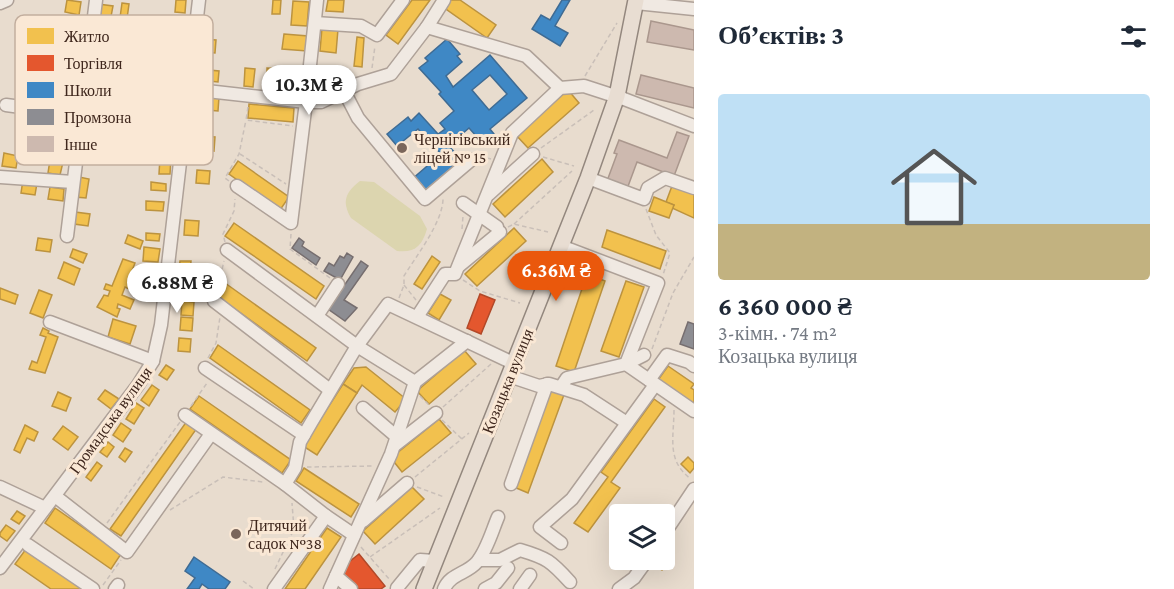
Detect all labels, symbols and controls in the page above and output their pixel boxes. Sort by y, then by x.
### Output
legend [15,15,213,165]
icon: filters [1117,20,1150,53]
text: Об’єктів: 3 [718,21,844,50]
text: Житло [64,28,109,45]
text: Торгівля [64,55,123,73]
pin: 10.3M ₴ [254,65,364,116]
text: 10.3M ₴ [276,73,342,95]
text: Школи [64,82,112,99]
text: Промзона [64,109,131,127]
place label: Чернігівський ліцей № 15 [414,131,511,167]
icon: home [880,133,988,241]
text: Інше [64,136,97,153]
marker: Чернігівський ліцей № 15 [395,141,409,155]
pin: 6.36M ₴ [501,251,611,302]
text: 6.36M ₴ [521,259,591,281]
pin: 6.88M ₴ [122,263,232,314]
text: 6.88M ₴ [141,271,213,293]
text: 6 360 000 ₴ [718,292,852,321]
text: 3-кімн. · 74 m² [718,322,837,344]
street label: Козацька вулиця [479,326,537,436]
text: Козацька вулиця [718,345,857,367]
street label: Громадська вулиця [66,363,156,478]
map controls [609,504,675,570]
button: layers [609,504,675,570]
place label: Дитячий садок №38 [248,517,322,553]
marker: Дитячий садок №38 [229,527,243,541]

